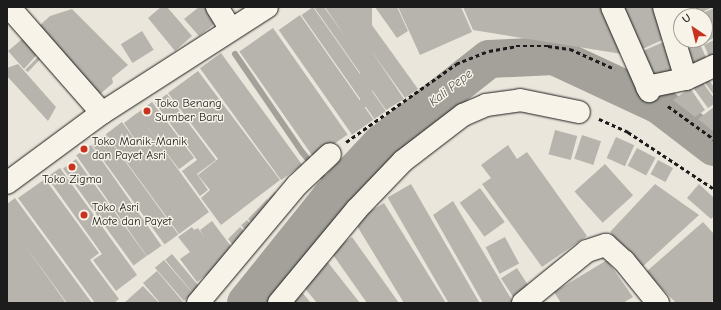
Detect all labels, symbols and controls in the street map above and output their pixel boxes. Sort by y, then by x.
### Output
north arrow [673,8,713,48]
text: U [680,11,693,26]
water label: Kali Pepe [426,66,476,110]
place label: Toko Benang Sumber Baru [155,97,223,125]
marker: Toko Benang Sumber Baru [142,106,152,116]
place label: Toko Manik-Manik dan Payet Asri [92,135,187,163]
marker: Toko Manik-Manik dan Payet Asri [79,144,89,154]
marker: Toko Zigma [67,162,77,172]
place label: Toko Zigma [42,173,102,187]
place label: Toko Asri Mote dan Payet [92,201,172,229]
marker: Toko Asri Mote dan Payet [79,210,89,220]

